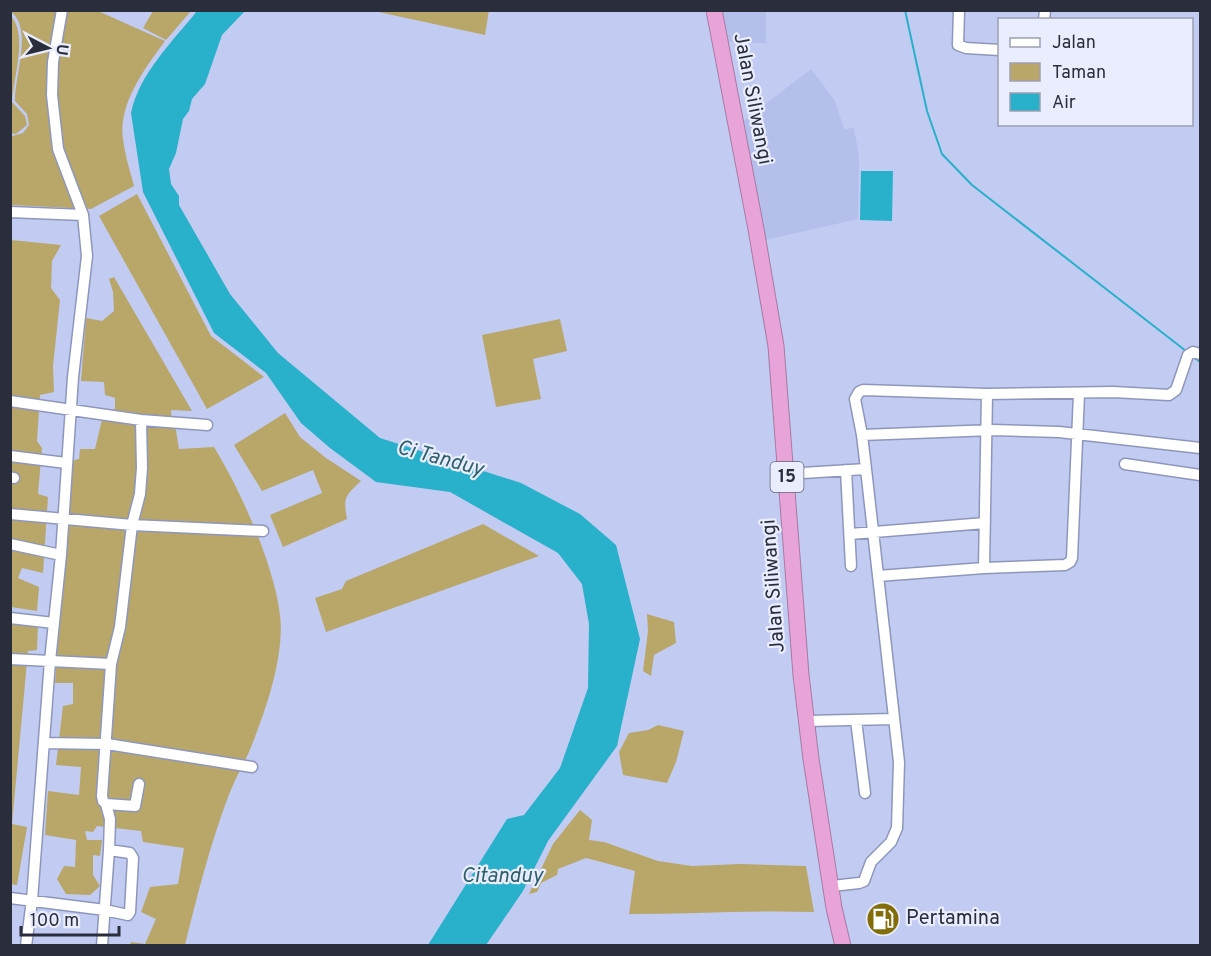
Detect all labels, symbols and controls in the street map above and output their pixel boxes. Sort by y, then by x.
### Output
north arrow [18,18,78,78]
legend [998,18,1193,126]
street label: Jalan Siliwangi [726,31,778,167]
text: Jalan [1052,32,1096,55]
text: U [50,43,72,56]
text: Taman [1052,62,1106,85]
text: Air [1052,92,1076,115]
water label: Ci Tanduy [394,435,487,484]
road number: 15 [770,462,804,492]
street label: Jalan Siliwangi [756,518,792,654]
water label: Citanduy [461,863,544,890]
scale bar [21,899,118,937]
fuel station icon: Pertamina [865,901,901,937]
place label: Pertamina [906,906,1000,932]
text: 100 m [30,910,79,933]

